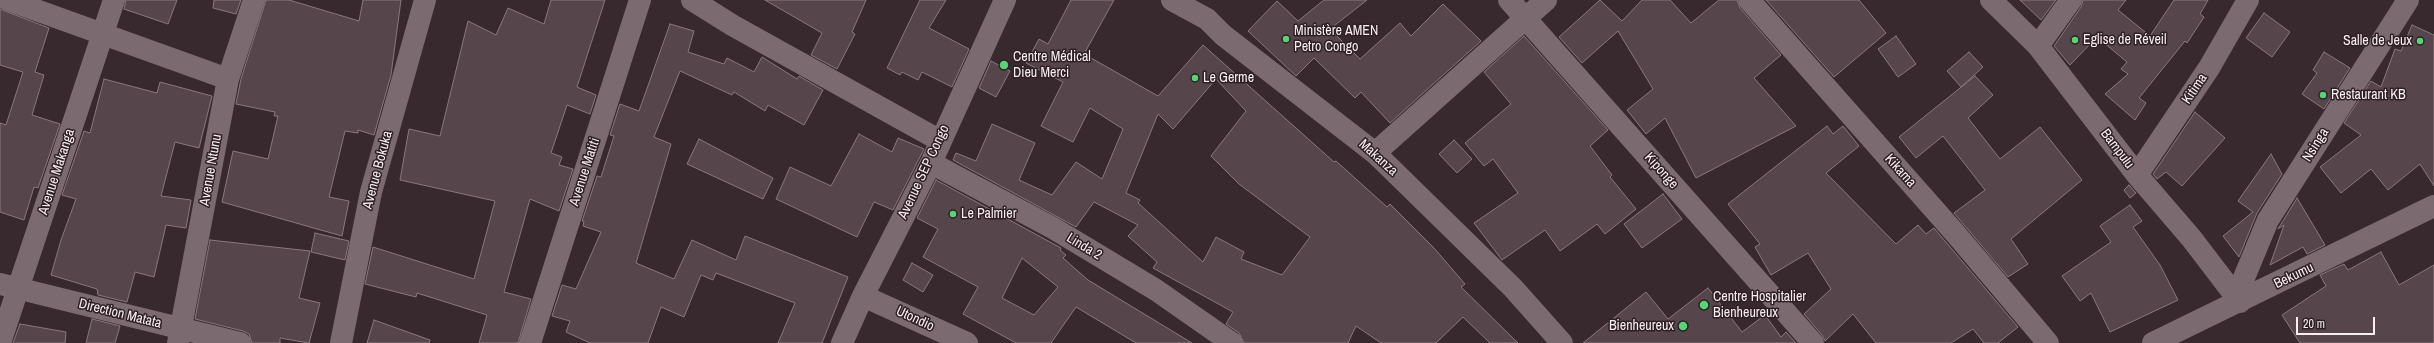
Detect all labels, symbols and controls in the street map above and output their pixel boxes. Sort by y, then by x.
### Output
place label: Ministère AMEN Petro Congo [1294,23,1378,56]
place label: Eglise de Réveil [2083,32,2167,48]
place label: Salle de Jeux [2343,33,2412,49]
marker: Ministère AMEN Petro Congo [1281,34,1291,44]
marker: Eglise de Réveil [2070,35,2080,45]
marker: Salle de Jeux [2415,36,2425,46]
place label: Centre Médical Dieu Merci [1013,49,1091,82]
marker: Centre Médical Dieu Merci [998,59,1010,71]
place label: Le Germe [1203,70,1254,86]
street label: Kitima [2179,71,2211,107]
marker: Le Germe [1190,73,1200,83]
place label: Restaurant KB [2331,87,2406,103]
marker: Restaurant KB [2318,90,2328,100]
street label: Avenue SEP Congo [895,122,953,222]
street label: Nsinga [2299,125,2333,165]
street label: Bampulu [2097,126,2137,172]
street label: Avenue Makanga [35,127,79,217]
street label: Avenue Bokuka [360,129,396,211]
street label: Avenue Ntunu [196,133,226,207]
street label: Avenue Matiti [566,136,604,208]
street label: Makanza [1355,136,1401,180]
street label: Kiponge [1640,149,1682,193]
street label: Kikama [1881,151,1919,191]
place label: Le Palmier [961,206,1017,222]
marker: Le Palmier [948,209,958,219]
street label: Linda 2 [1063,230,1105,264]
street label: Bekumu [2271,259,2317,293]
place label: Centre Hospitalier Bienheureux [1713,289,1806,322]
street label: Direction Matata [77,296,163,332]
marker: Centre Hospitalier Bienheureux [1698,299,1710,311]
street label: Utondio [893,303,937,335]
scale bar [2298,309,2377,335]
text: 20 m [2303,316,2325,332]
place label: Bienheureux [1609,318,1674,334]
marker: Bienheureux [1677,320,1689,332]

